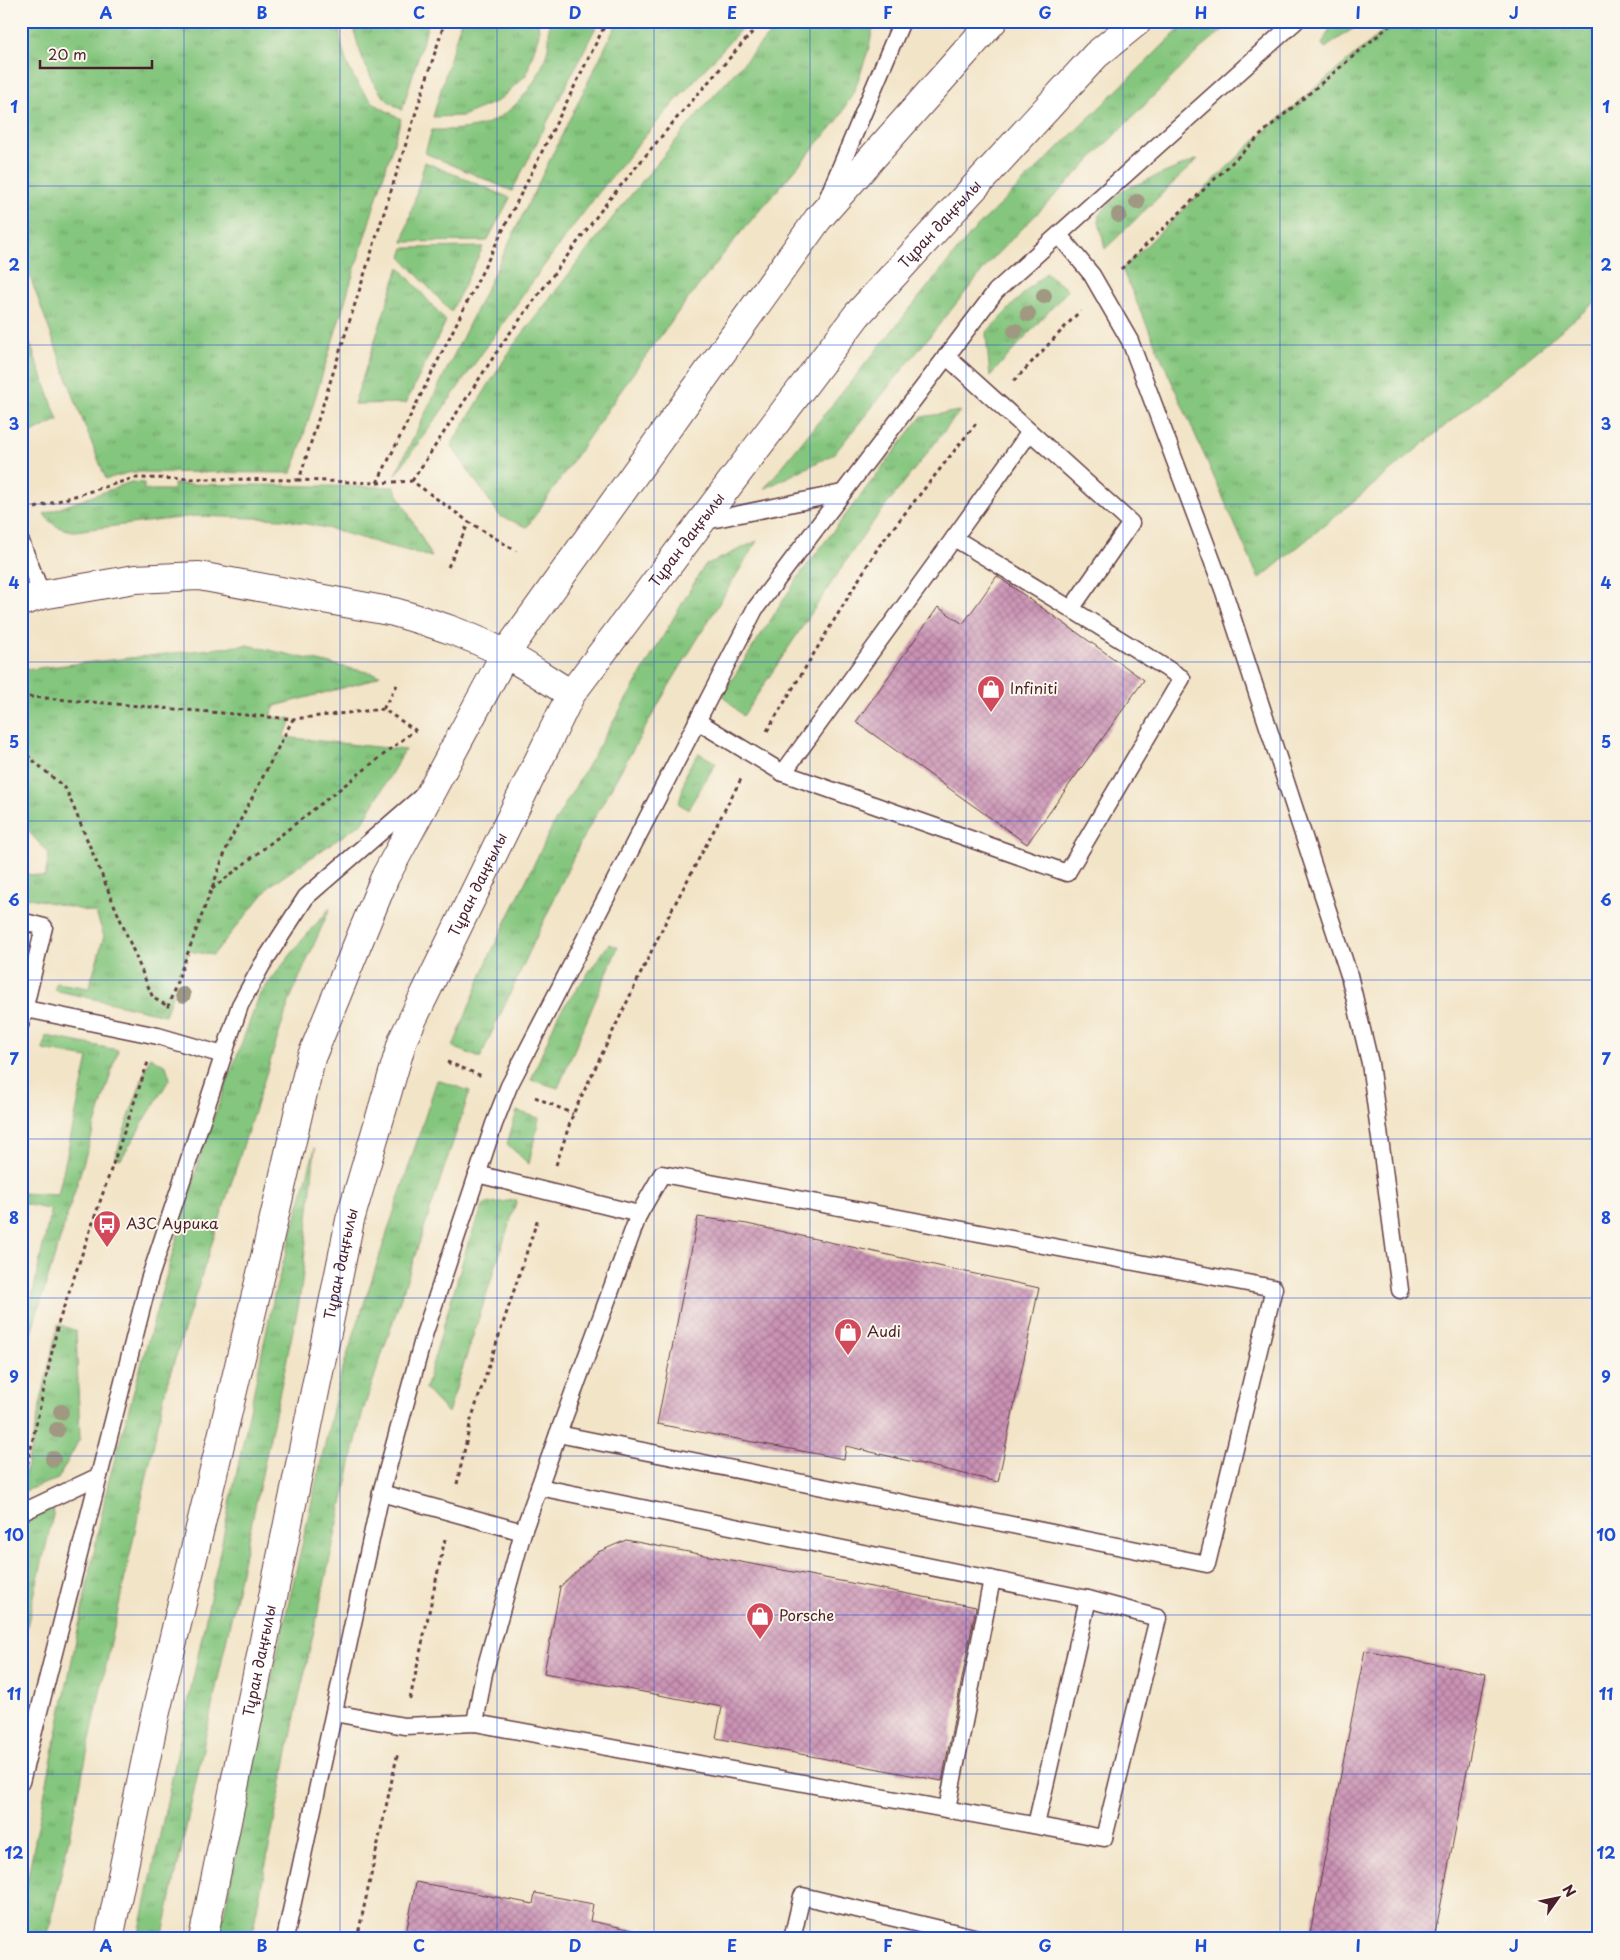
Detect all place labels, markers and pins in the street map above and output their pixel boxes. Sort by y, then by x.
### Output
shop icon: Infiniti [976,674,1006,713]
place label: Infiniti [1010,676,1058,699]
bus stop icon: АЗС Аурика [92,1209,122,1248]
place label: АЗС Аурика [126,1211,219,1234]
shop icon: Audi [833,1317,863,1356]
place label: Audi [867,1319,901,1342]
shop icon: Porsche [745,1601,775,1640]
place label: Porsche [779,1603,834,1626]

